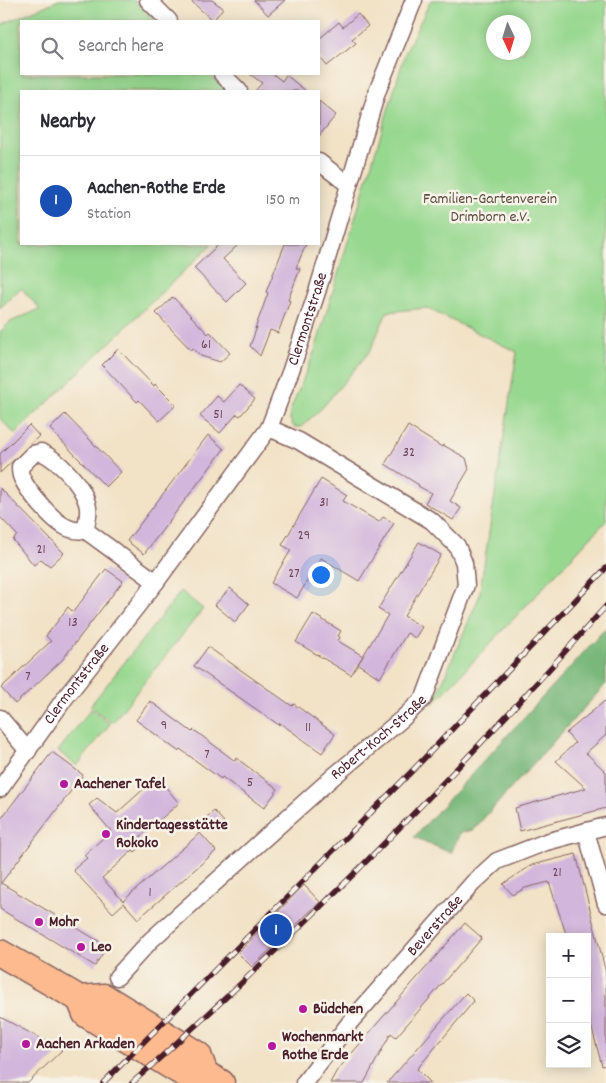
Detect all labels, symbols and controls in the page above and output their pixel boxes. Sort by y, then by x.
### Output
north arrow [486,15,531,60]
search box [20,20,320,75]
icon: search [38,34,66,62]
text: Search here [78,34,164,61]
text: Nearby [40,108,95,138]
text: Aachen-Rothe Erde [87,176,225,203]
park label: Familien-Gartenverein Drimborn e.V. [423,188,557,229]
text: 1 [54,189,58,212]
text: 150 m [266,189,300,212]
text: Station [87,203,131,226]
street label: Clermontstraße [282,270,334,369]
house number: 61 [201,335,211,355]
house number: 51 [213,405,223,425]
house number: 32 [403,443,415,463]
house number: 31 [319,493,329,513]
house number: 29 [298,526,310,546]
house number: 21 [36,540,46,560]
your location [308,562,334,588]
house number: 27 [288,564,300,584]
house number: 13 [68,613,78,633]
street label: Clermontstraße [38,638,115,729]
house number: 7 [25,667,31,687]
street label: Robert-Koch-Straße [325,689,432,786]
house number: 9 [161,716,167,736]
house number: 11 [305,718,311,738]
house number: 7 [204,745,210,765]
place label: Aachener Tafel [74,773,166,796]
house number: 5 [247,773,253,793]
marker: Aachener Tafel [58,778,70,790]
place label: Kindertagesstätte Rokoko [116,814,228,855]
marker: Kindertagesstätte Rokoko [100,828,112,840]
house number: 21 [552,863,562,883]
house number: 1 [148,883,152,903]
street label: Beverstraße [402,890,469,961]
place label: Mohr [49,911,80,934]
pin: 1 [260,911,292,949]
marker: Mohr [33,916,45,928]
map controls [546,933,591,1068]
button: + [546,933,591,978]
place label: Leo [91,936,112,959]
marker: Leo [75,941,87,953]
button: − [546,978,591,1023]
place label: Büdchen [313,998,363,1021]
marker: Büdchen [297,1003,309,1015]
button: layers [546,1023,591,1068]
place label: Wochenmarkt Rothe Erde [282,1026,363,1067]
place label: Aachen Arkaden [36,1033,135,1056]
marker: Aachen Arkaden [20,1038,32,1050]
marker: Wochenmarkt Rothe Erde [266,1040,278,1052]

